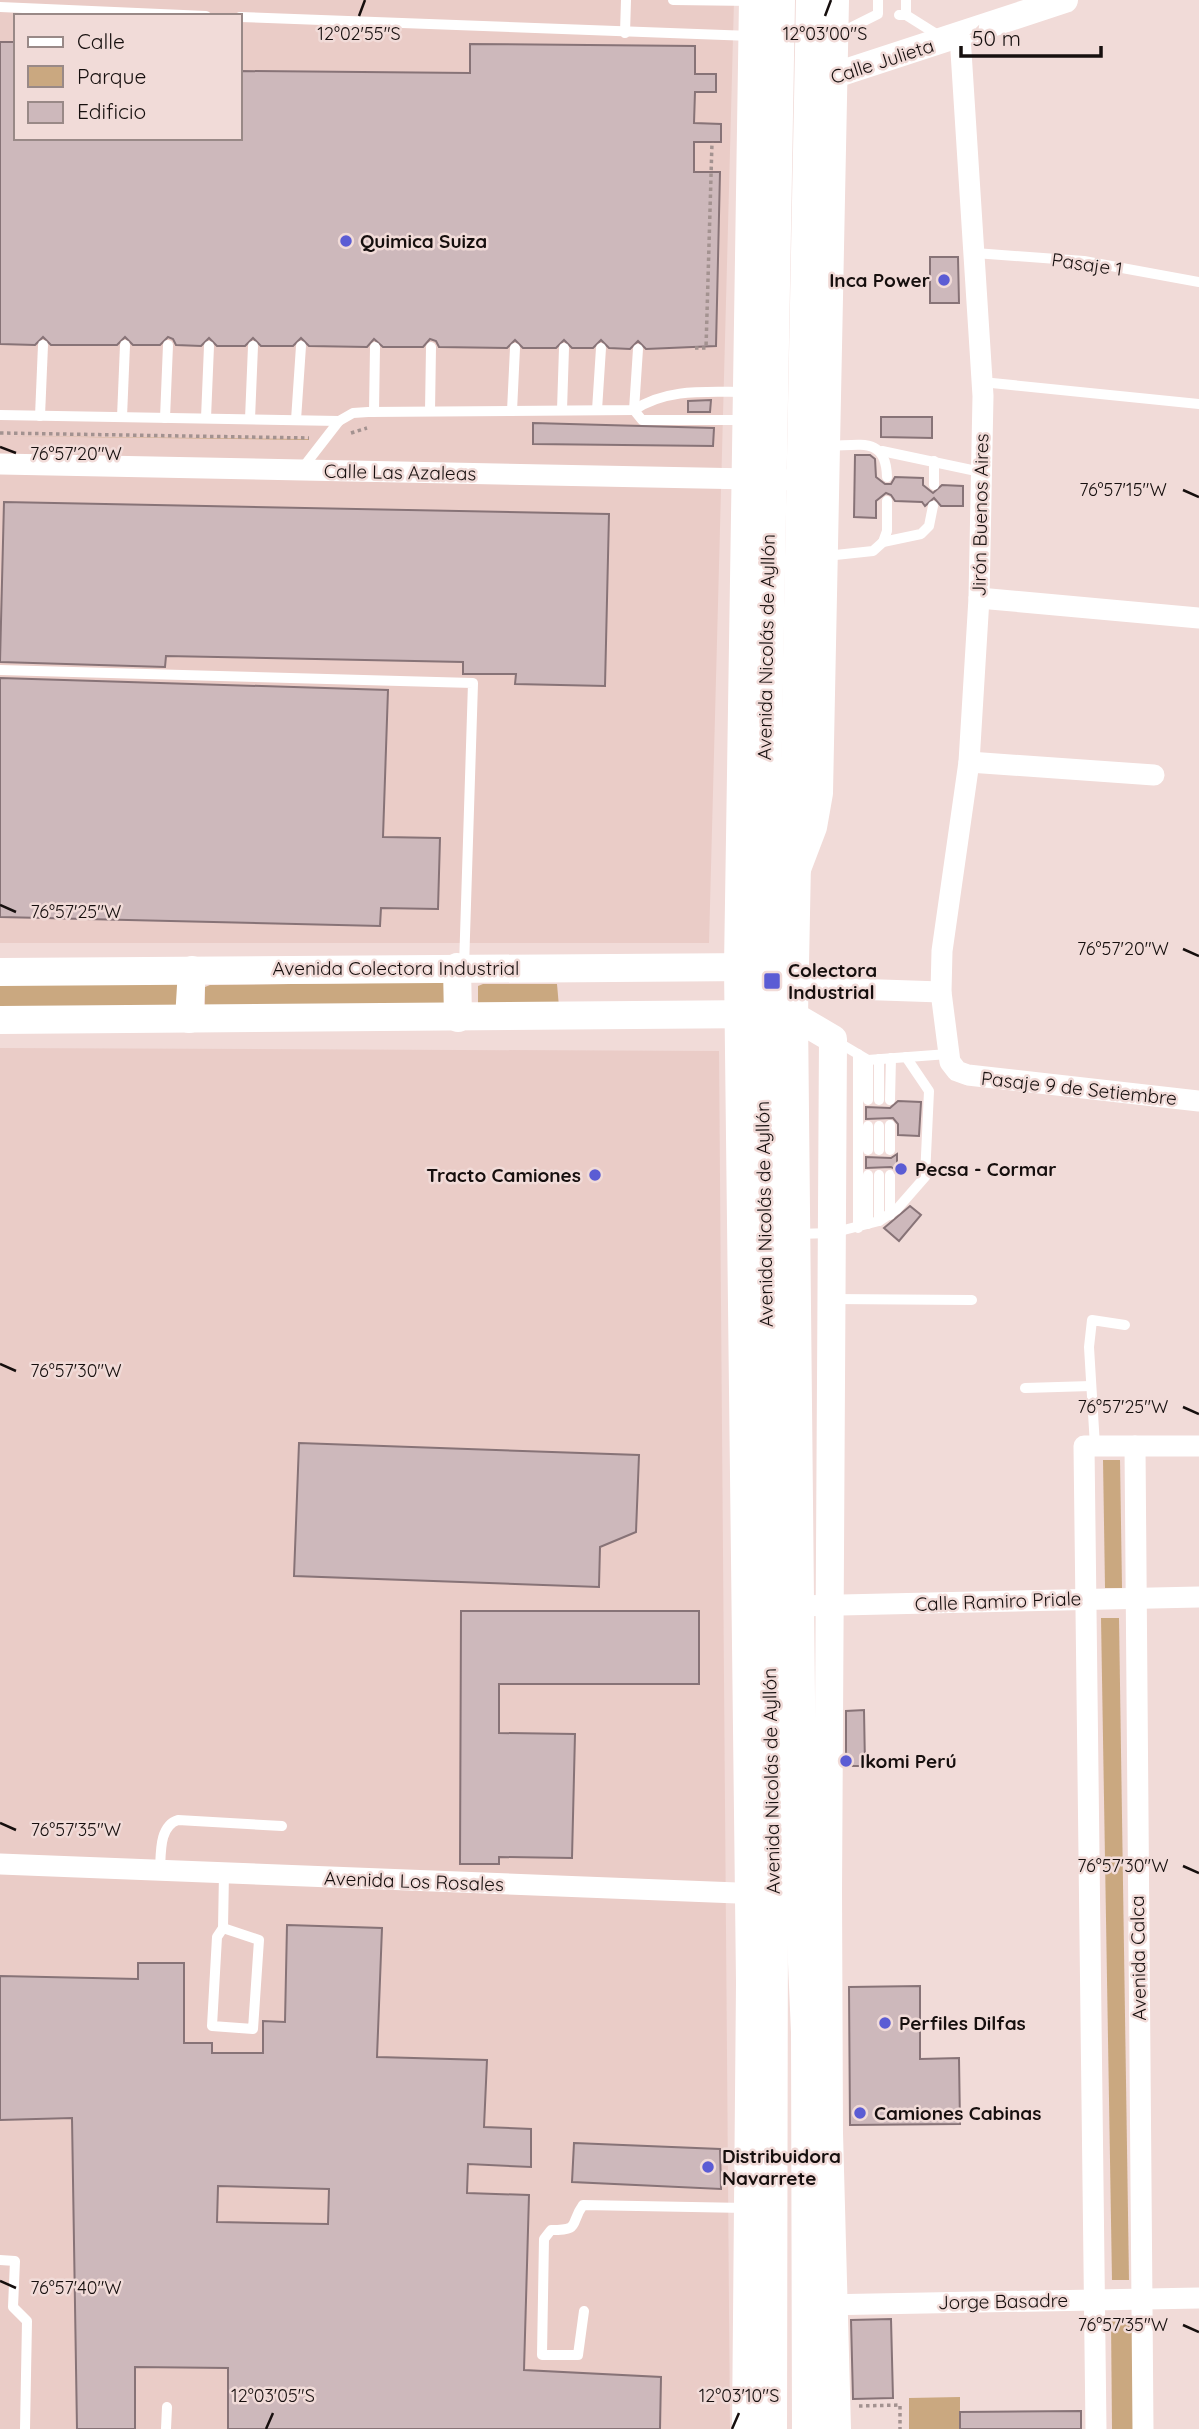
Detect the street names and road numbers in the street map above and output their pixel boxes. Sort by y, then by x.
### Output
street label: Calle Julieta [827,33,937,89]
street label: Pasaje 1 [1050,247,1124,281]
street label: Jirón Buenos Aires [967,433,993,597]
street label: Calle Las Azaleas [324,459,477,485]
street label: Avenida Nicolás de Ayllón [752,534,780,760]
street label: Avenida Colectora Industrial [273,956,519,980]
street label: Pasaje 9 de Setiembre [980,1066,1178,1110]
street label: Avenida Nicolás de Ayllón [750,1101,778,1327]
street label: Calle Ramiro Priale [914,1586,1082,1616]
street label: Avenida Nicolás de Ayllón [757,1668,785,1894]
street label: Avenida Los Rosales [324,1866,504,1896]
street label: Avenida Calca [1125,1895,1151,2021]
street label: Jorge Basadre [938,2288,1068,2314]

